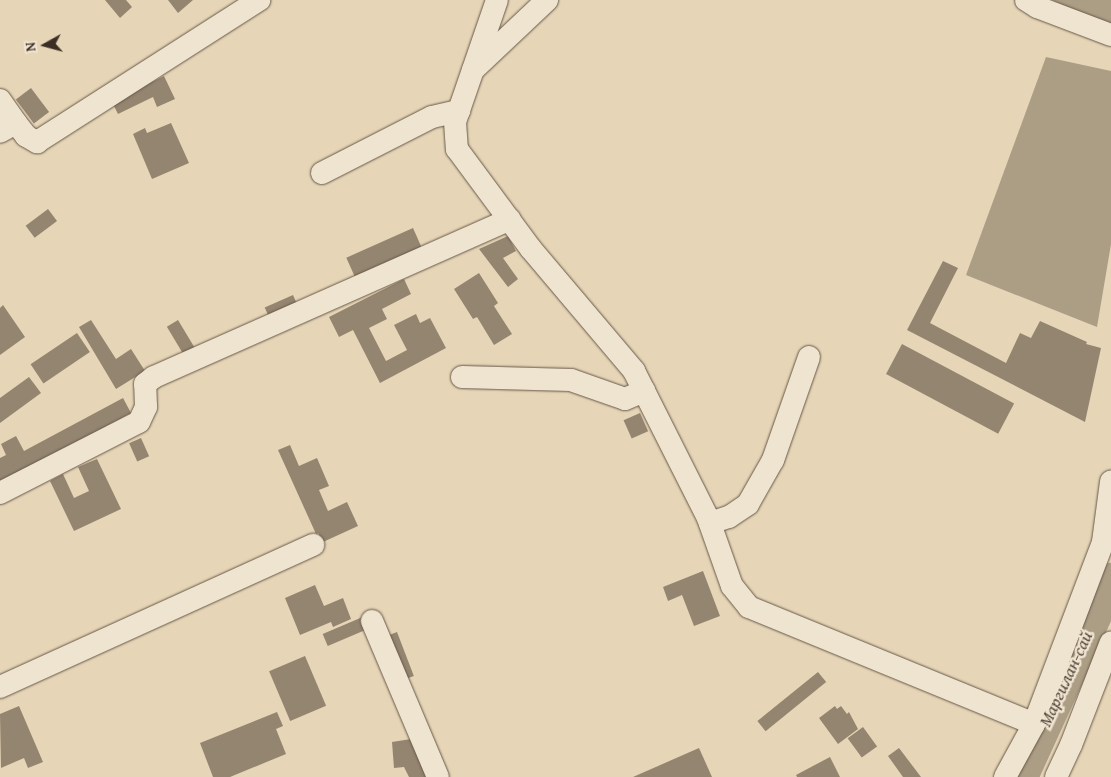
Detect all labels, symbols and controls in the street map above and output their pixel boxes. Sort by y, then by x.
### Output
north arrow [20,20,70,70]
text: N [20,41,41,53]
water label: Маргилан-сай [1034,628,1098,730]

